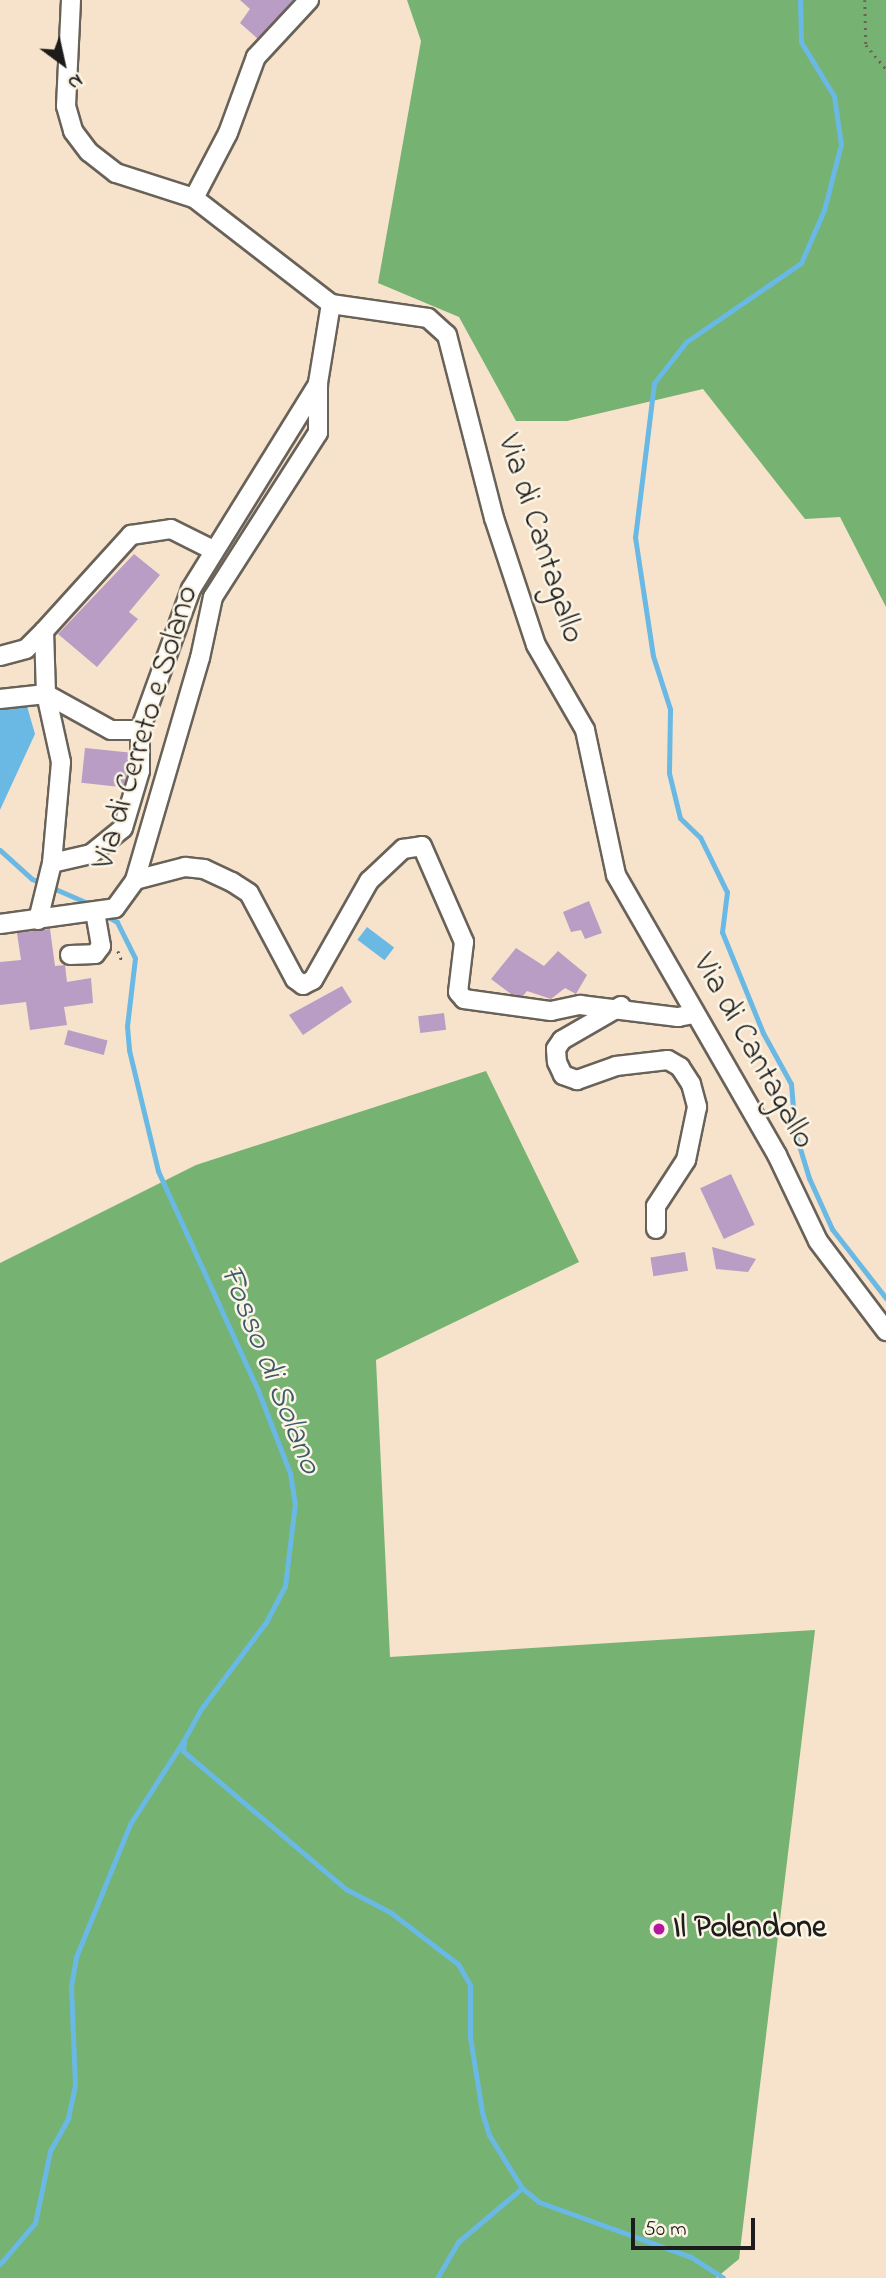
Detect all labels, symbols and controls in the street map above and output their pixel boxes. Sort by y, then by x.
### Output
north arrow [28,28,98,98]
text: N [62,66,87,96]
street label: Via di Cantagallo [487,430,591,648]
street label: Via di Cerreto e Solano [86,582,208,874]
street label: Via di Cantagallo [683,948,821,1156]
water label: Fosso di Solano [209,1260,329,1480]
place label: Il Polendone [673,1910,826,1948]
marker: Il Polendone [651,1921,667,1937]
scale bar [634,2204,758,2248]
text: 50 m [644,2215,687,2245]

